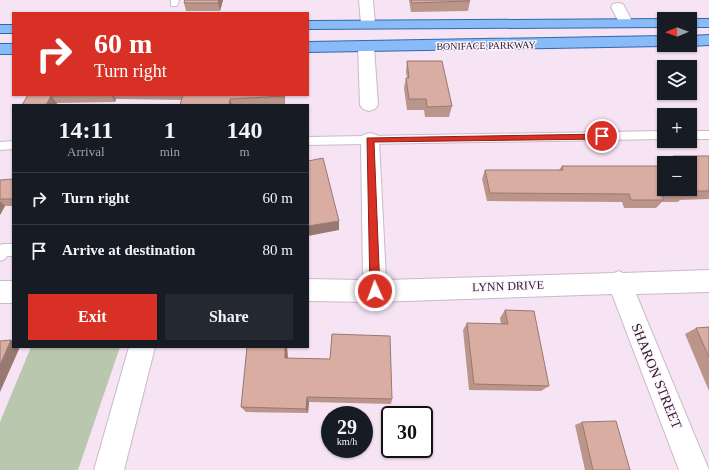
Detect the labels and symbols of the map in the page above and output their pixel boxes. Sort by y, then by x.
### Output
north arrow [657,12,697,52]
street label: BONIFACE PARKWAY [436,39,536,52]
pin [585,119,619,153]
position arrow [354,270,396,312]
street label: LYNN DRIVE [472,278,544,294]
street label: SHARON STREET [629,321,685,432]
speed limit sign: 30 [381,406,433,458]

